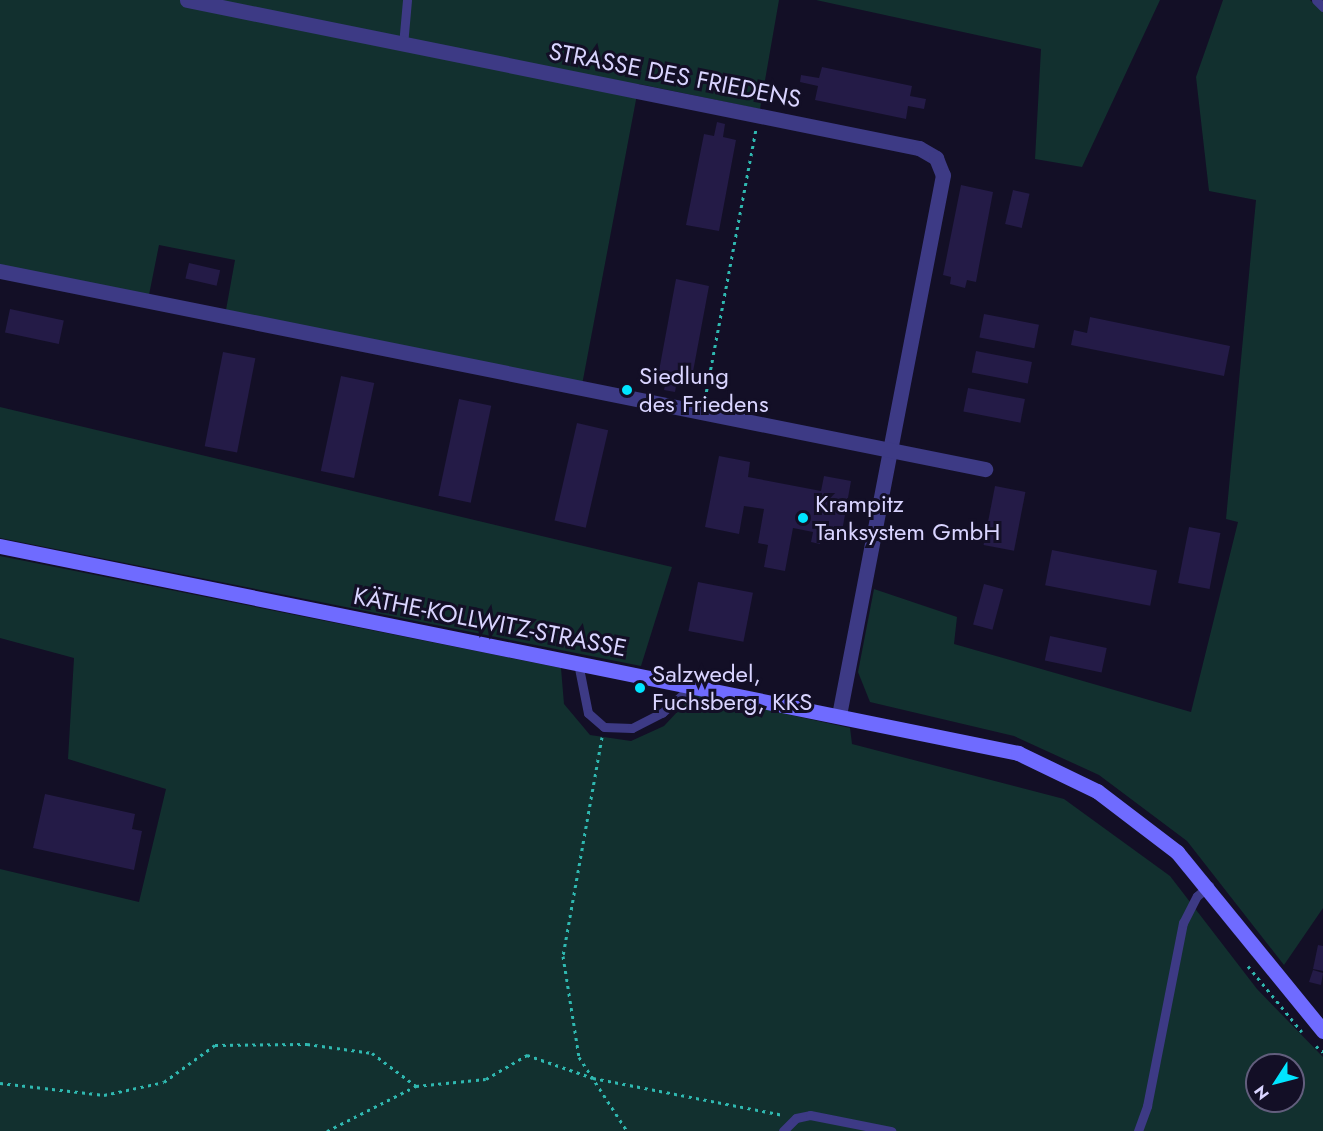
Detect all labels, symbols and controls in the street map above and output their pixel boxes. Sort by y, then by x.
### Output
street label: STRASSE DES FRIEDENS [547,36,803,114]
place label: Siedlung des Friedens [639,362,769,418]
marker: Siedlung des Friedens [620,383,634,397]
place label: Krampitz Tanksystem GmbH [815,490,1000,546]
marker: Krampitz Tanksystem GmbH [796,511,810,525]
street label: KÄTHE-KOLLWITZ-STRASSE [351,581,629,663]
place label: Salzwedel, Fuchsberg, KKS [652,660,812,716]
marker: Salzwedel, Fuchsberg, KKS [633,681,647,695]
north arrow [1245,1053,1305,1113]
text: N [1249,1081,1275,1105]

